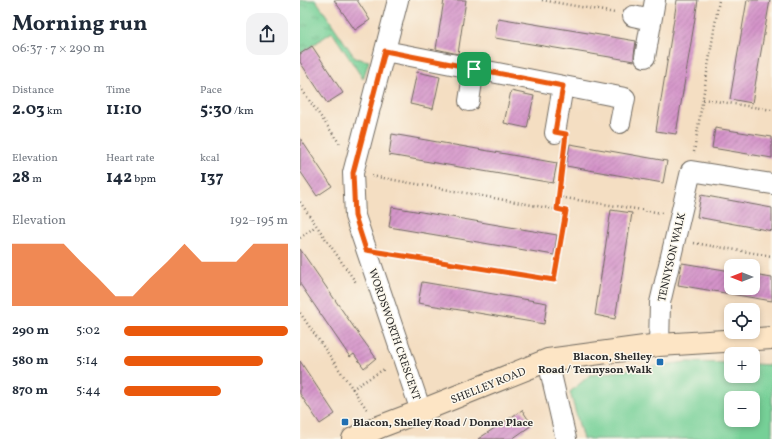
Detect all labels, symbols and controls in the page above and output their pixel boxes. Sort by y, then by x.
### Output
text: Morning run [12,9,147,40]
button: share [246,13,288,55]
text: 06:37 · 7 × 290 m [12,40,105,58]
pin [457,52,491,86]
icon: arrive [463,58,485,80]
text: Distance [12,83,54,98]
text: Time [106,83,130,98]
text: Pace [200,83,222,98]
text: 2.03 [12,98,45,121]
text: 11:10 [106,98,142,121]
text: 5:30 [200,98,232,121]
text: km [45,104,63,119]
text: /km [232,104,254,119]
text: Elevation [12,151,58,166]
text: Heart rate [106,151,155,166]
text: kcal [200,151,220,166]
text: 28 [12,166,30,189]
text: 142 [106,166,132,189]
text: 137 [200,166,224,189]
text: m [30,172,42,187]
text: bpm [132,172,156,187]
street label: TENNYSON WALK [655,211,690,303]
text: Elevation [12,212,66,230]
text: 192–195 m [230,212,288,230]
north arrow [724,259,760,295]
map controls [724,259,760,427]
street label: WORDSWORTH CRESCENT [364,267,423,403]
button: locate [724,303,760,339]
text: 290 m [12,322,49,340]
text: 5:02 [76,322,100,340]
button: + [724,347,760,383]
place label: Blacon, Shelley Road / Tennyson Walk [538,350,653,378]
text: 580 m [12,352,49,370]
text: 5:14 [76,352,98,370]
marker: Blacon, Shelley Road / Tennyson Walk [655,357,665,367]
street label: SHELLEY ROAD [449,365,528,408]
text: 870 m [12,382,48,400]
text: 5:44 [76,382,101,400]
button: − [724,391,760,427]
place label: Blacon, Shelley Road / Donne Place [353,416,534,431]
marker: Blacon, Shelley Road / Donne Place [340,417,350,427]

